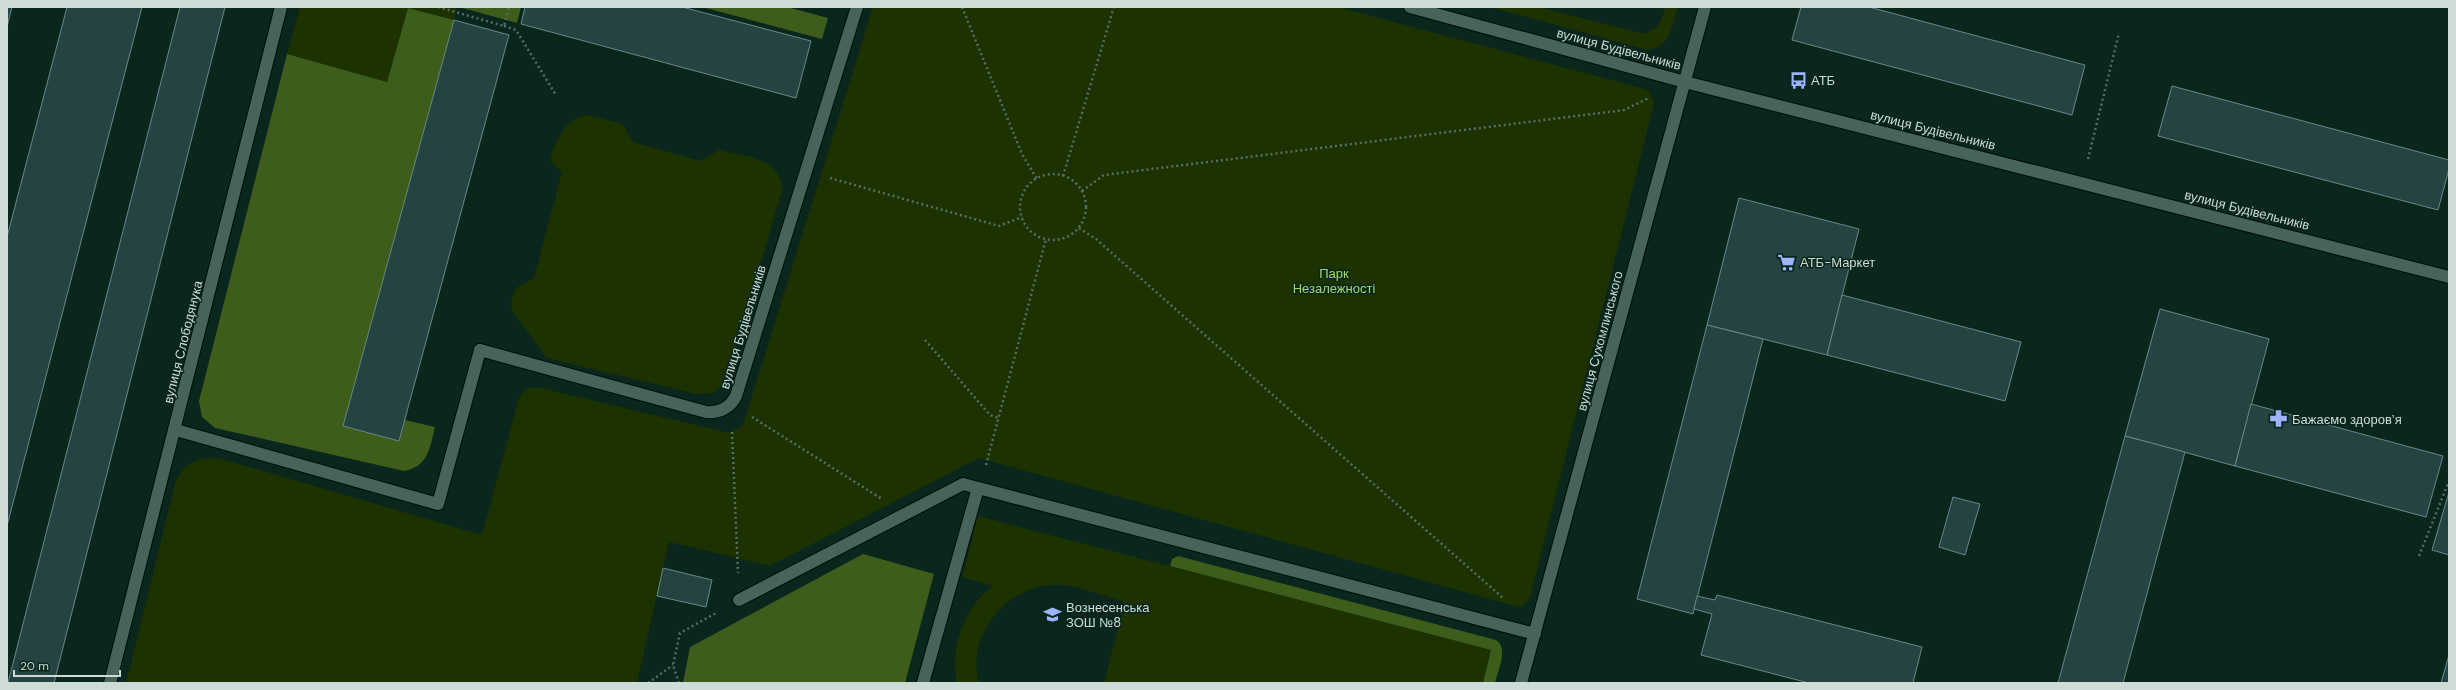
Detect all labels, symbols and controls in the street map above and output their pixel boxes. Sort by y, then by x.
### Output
street label: вулиця Будівельників [1555,24,1683,74]
bus stop icon: АТБ [1788,70,1808,90]
place label: АТБ [1811,72,1835,89]
street label: вулиця Будівельників [1869,106,1997,154]
street label: вулиця Будівельників [2183,186,2311,234]
supermarket icon: АТБ-Маркет [1777,252,1797,272]
place label: АТБ-Маркет [1800,254,1875,271]
street label: вулиця Будівельників [716,263,770,391]
park label: Парк Незалежності [1293,265,1375,297]
street label: вулиця Сухомлинського [1573,269,1627,413]
street label: вулиця Слободянука [160,278,207,405]
pharmacy icon: Бажаємо здоровʼя [2269,409,2289,429]
place label: Бажаємо здоровʼя [2292,411,2402,428]
place label: Вознесенська ЗОШ №8 [1066,599,1150,631]
school or university icon: Вознесенська ЗОШ №8 [1043,604,1063,624]
scale bar [14,652,120,678]
text: 20 m [20,658,49,674]

